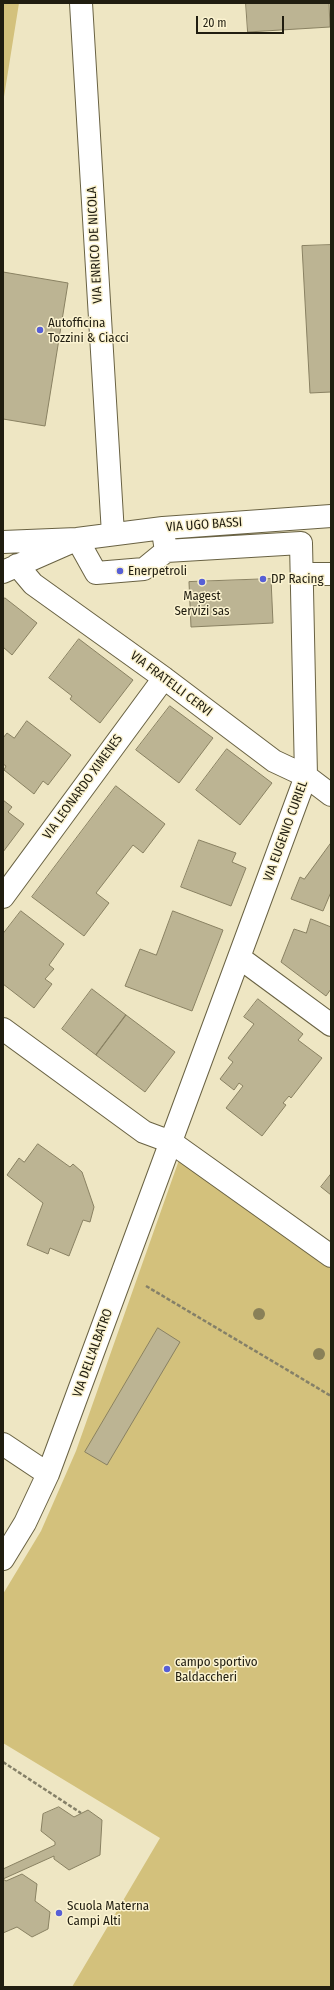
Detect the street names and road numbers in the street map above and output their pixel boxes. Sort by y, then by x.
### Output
street label: VIA ENRICO DE NICOLA [84,186,106,304]
street label: VIA UGO BASSI [165,515,243,535]
street label: VIA FRATELLI CERVI [127,648,215,720]
street label: VIA LEONARDO XIMENES [40,732,126,842]
street label: VIA EUGENIO CURIEL [261,778,311,884]
street label: VIA DELL'ALBATRO [70,1307,116,1399]

